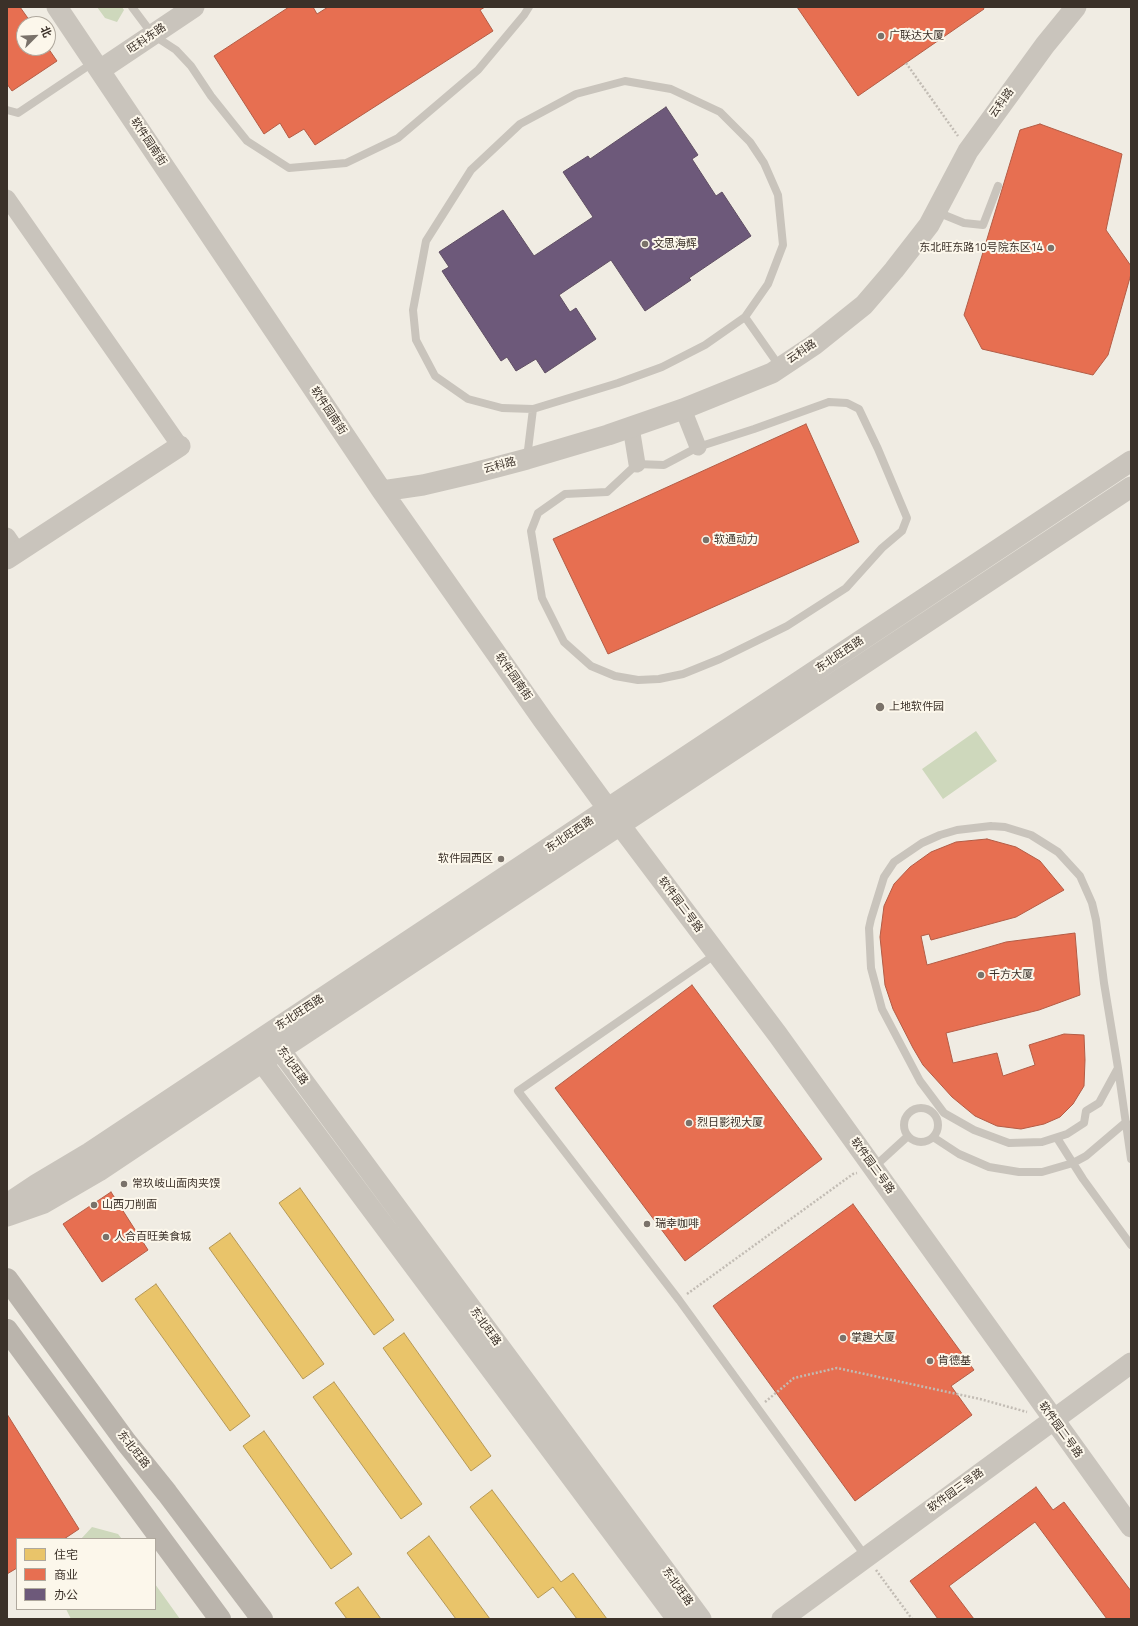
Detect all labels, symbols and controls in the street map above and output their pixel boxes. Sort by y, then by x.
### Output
north arrow [16,16,56,56]
street label: 旺科东路 [125,21,169,57]
text: 北 [37,23,56,40]
place label: 广联达大厦 [889,29,944,43]
marker: 广联达大厦 [876,31,886,41]
street label: 云科路 [987,86,1017,120]
street label: 软件园南街 [127,116,169,168]
place label: 文思海辉 [653,237,697,251]
marker: 文思海辉 [640,239,650,249]
place label: 东北旺东路10号院东区14 [919,241,1043,255]
marker: 东北旺东路10号院东区14 [1046,243,1056,253]
street label: 云科路 [785,337,819,367]
street label: 软件园南街 [307,385,349,437]
street label: 云科路 [482,455,518,477]
place label: 软通动力 [714,533,758,547]
marker: 软通动力 [701,535,711,545]
street label: 东北旺西路 [814,634,866,676]
street label: 软件园南街 [492,651,534,703]
place label: 上地软件园 [889,700,944,714]
marker: 上地软件园 [874,701,886,713]
street label: 东北旺西路 [544,814,596,856]
place label: 软件园西区 [438,852,493,866]
marker: 软件园西区 [496,854,506,864]
street label: 软件园二号路 [655,875,705,935]
place label: 千方大厦 [989,968,1033,982]
marker: 千方大厦 [976,970,986,980]
street label: 东北旺西路 [273,992,327,1034]
street label: 东北旺路 [274,1044,310,1088]
place label: 烈日影视大厦 [697,1116,763,1130]
marker: 烈日影视大厦 [684,1118,694,1128]
street label: 软件园二号路 [847,1135,897,1197]
place label: 常玖岐山面肉夹馍 [132,1177,220,1191]
marker: 常玖岐山面肉夹馍 [119,1179,129,1189]
place label: 山西刀削面 [102,1198,157,1212]
marker: 山西刀削面 [89,1200,99,1210]
place label: 瑞幸咖啡 [655,1217,699,1231]
marker: 瑞幸咖啡 [642,1219,652,1229]
place label: 人合百旺美食城 [114,1230,191,1244]
marker: 人合百旺美食城 [101,1232,111,1242]
street label: 东北旺路 [467,1305,503,1349]
place label: 掌趣大厦 [851,1331,895,1345]
marker: 掌趣大厦 [838,1333,848,1343]
place label: 肯德基 [938,1354,971,1368]
marker: 肯德基 [925,1356,935,1366]
street label: 软件园二号路 [1035,1399,1085,1461]
street label: 东北旺路 [114,1429,152,1471]
street label: 软件园三号路 [925,1466,987,1516]
legend [16,1538,156,1610]
text: 住宅 [54,1545,78,1564]
text: 商业 [54,1565,78,1584]
street label: 东北旺路 [659,1565,695,1609]
text: 办公 [54,1585,78,1604]

